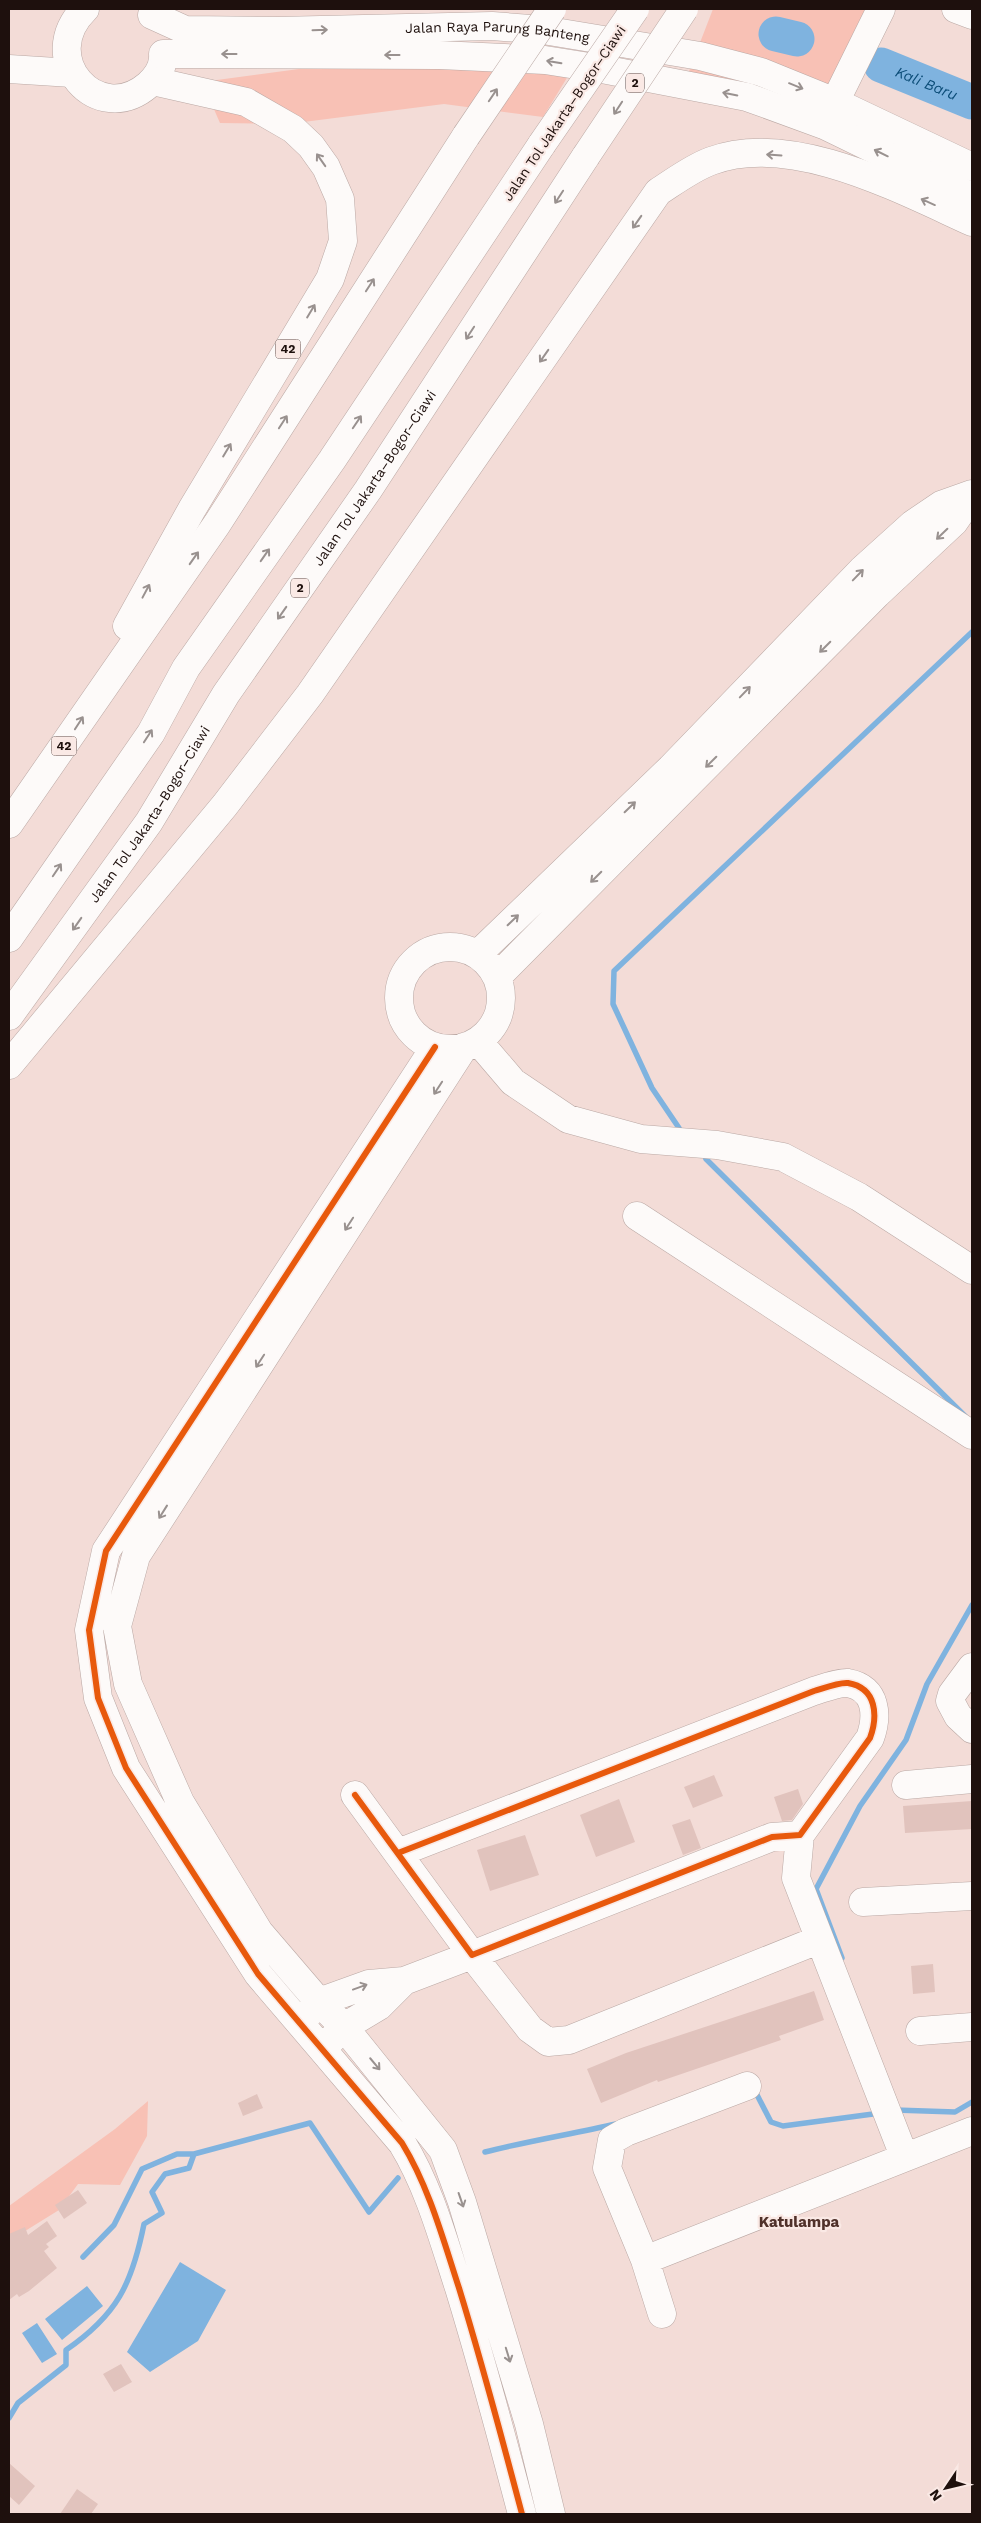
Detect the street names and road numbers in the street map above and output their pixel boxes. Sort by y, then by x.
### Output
street label: Jalan Raya Parung Banteng [405,18,591,46]
street label: Jalan Tol Jakarta–Bogor–Ciawi [499,22,629,204]
road number: 2 [626,74,644,92]
road number: 42 [276,339,300,358]
street label: Jalan Tol Jakarta–Bogor–Ciawi [310,387,439,569]
road number: 2 [291,578,309,598]
street label: Jalan Tol Jakarta–Bogor–Ciawi [86,723,213,906]
road number: 42 [52,736,76,756]

